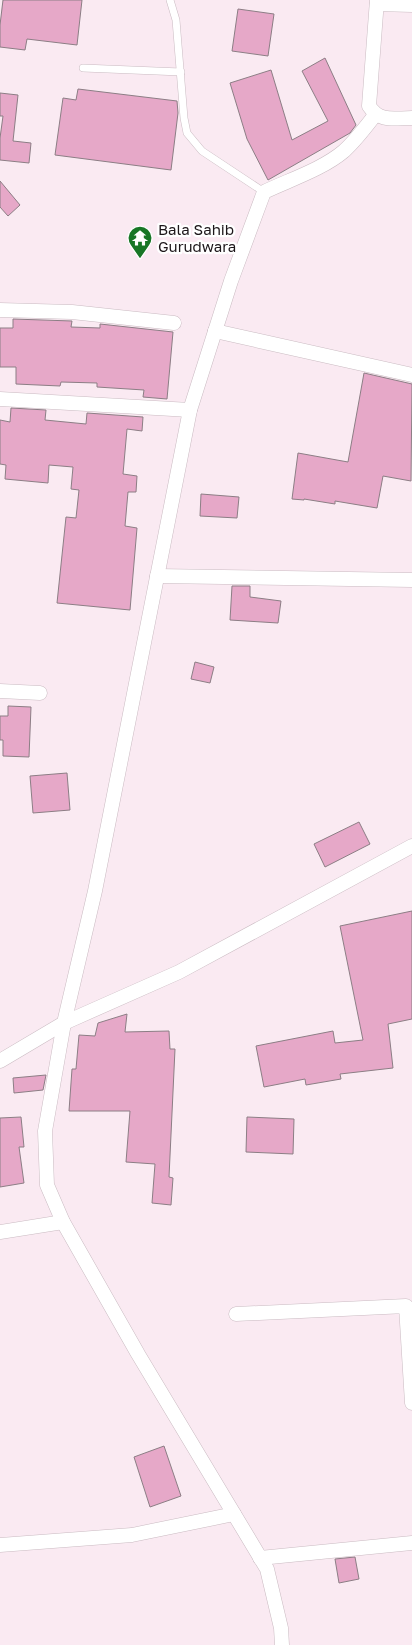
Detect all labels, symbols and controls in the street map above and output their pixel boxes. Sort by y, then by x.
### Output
place label: Bala Sahib Gurudwara [158,220,236,255]
temple icon: Bala Sahib Gurudwara [127,225,153,259]

